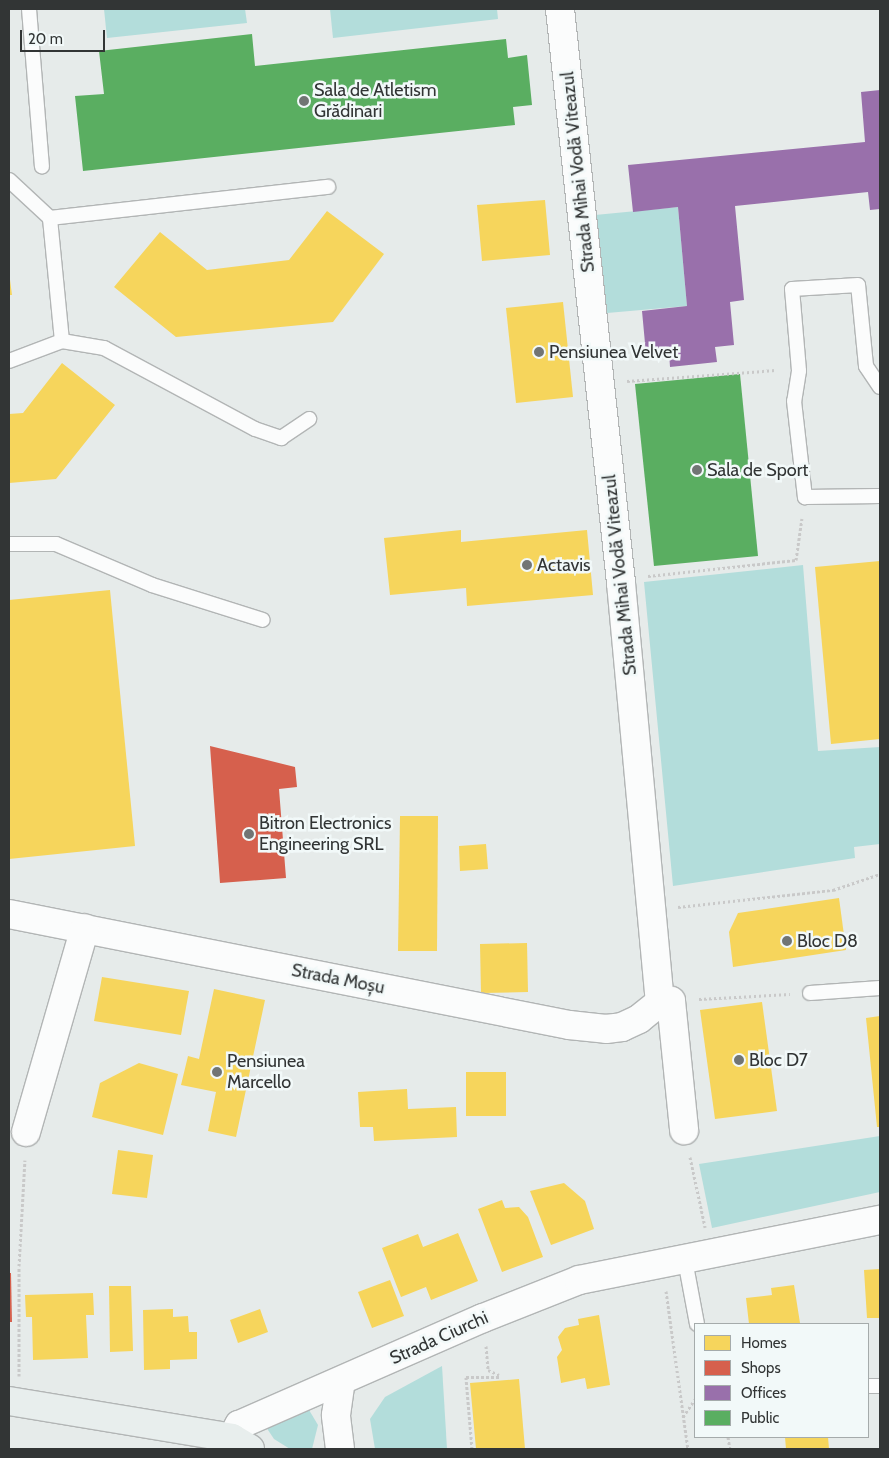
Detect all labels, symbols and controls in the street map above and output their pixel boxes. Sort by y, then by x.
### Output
scale bar [22,20,108,52]
text: 20 m [28,30,63,48]
street label: Strada Mihai Vodă Viteazul [557,71,599,273]
place label: Sala de Atletism Grădinari [314,80,437,122]
marker: Sala de Atletism Grădinari [298,95,310,107]
place label: Pensiunea Velvet [549,341,678,363]
marker: Pensiunea Velvet [533,346,545,358]
place label: Sala de Sport [707,459,808,481]
marker: Sala de Sport [691,464,703,476]
street label: Strada Mihai Vodă Viteazul [599,474,641,676]
place label: Actavis [537,554,591,576]
marker: Actavis [521,559,533,571]
place label: Bitron Electronics Engineering SRL [259,813,391,856]
marker: Bitron Electronics Engineering SRL [243,828,255,840]
place label: Bloc D8 [797,930,858,952]
marker: Bloc D8 [781,935,793,947]
street label: Strada Moșu [290,959,386,999]
place label: Bloc D7 [749,1049,808,1071]
place label: Pensiunea Marcello [227,1051,305,1094]
marker: Bloc D7 [733,1054,745,1066]
marker: Pensiunea Marcello [211,1066,223,1078]
street label: Strada Ciurchi [387,1307,491,1369]
legend [694,1323,869,1438]
text: Homes [741,1334,787,1352]
text: Shops [741,1359,781,1377]
text: Offices [741,1384,786,1402]
text: Public [741,1409,779,1427]

